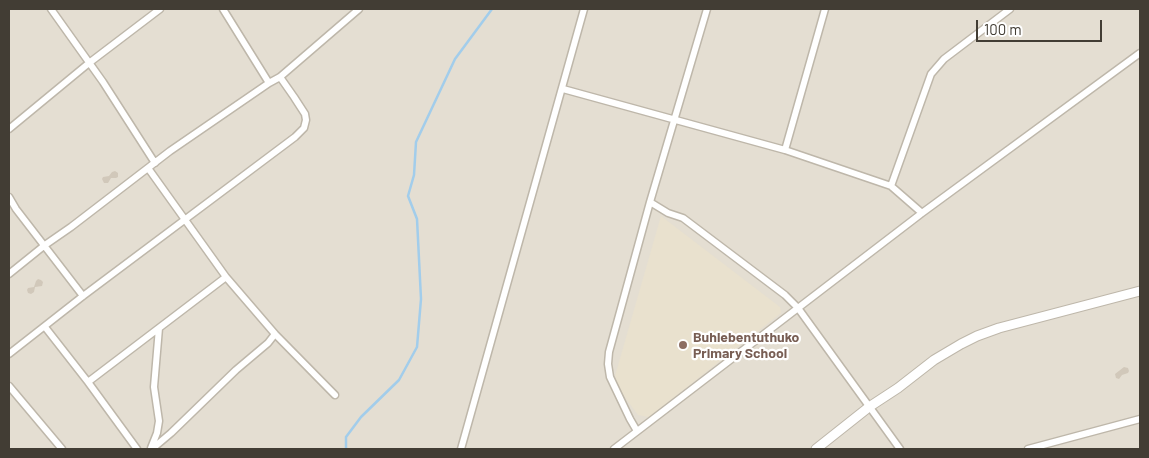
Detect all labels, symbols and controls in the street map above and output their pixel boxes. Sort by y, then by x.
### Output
scale bar [979,10,1105,42]
text: 100 m [984,20,1022,38]
place label: Buhlebentuthuko Primary School [693,329,799,362]
marker: Buhlebentuthuko Primary School [677,339,689,351]

